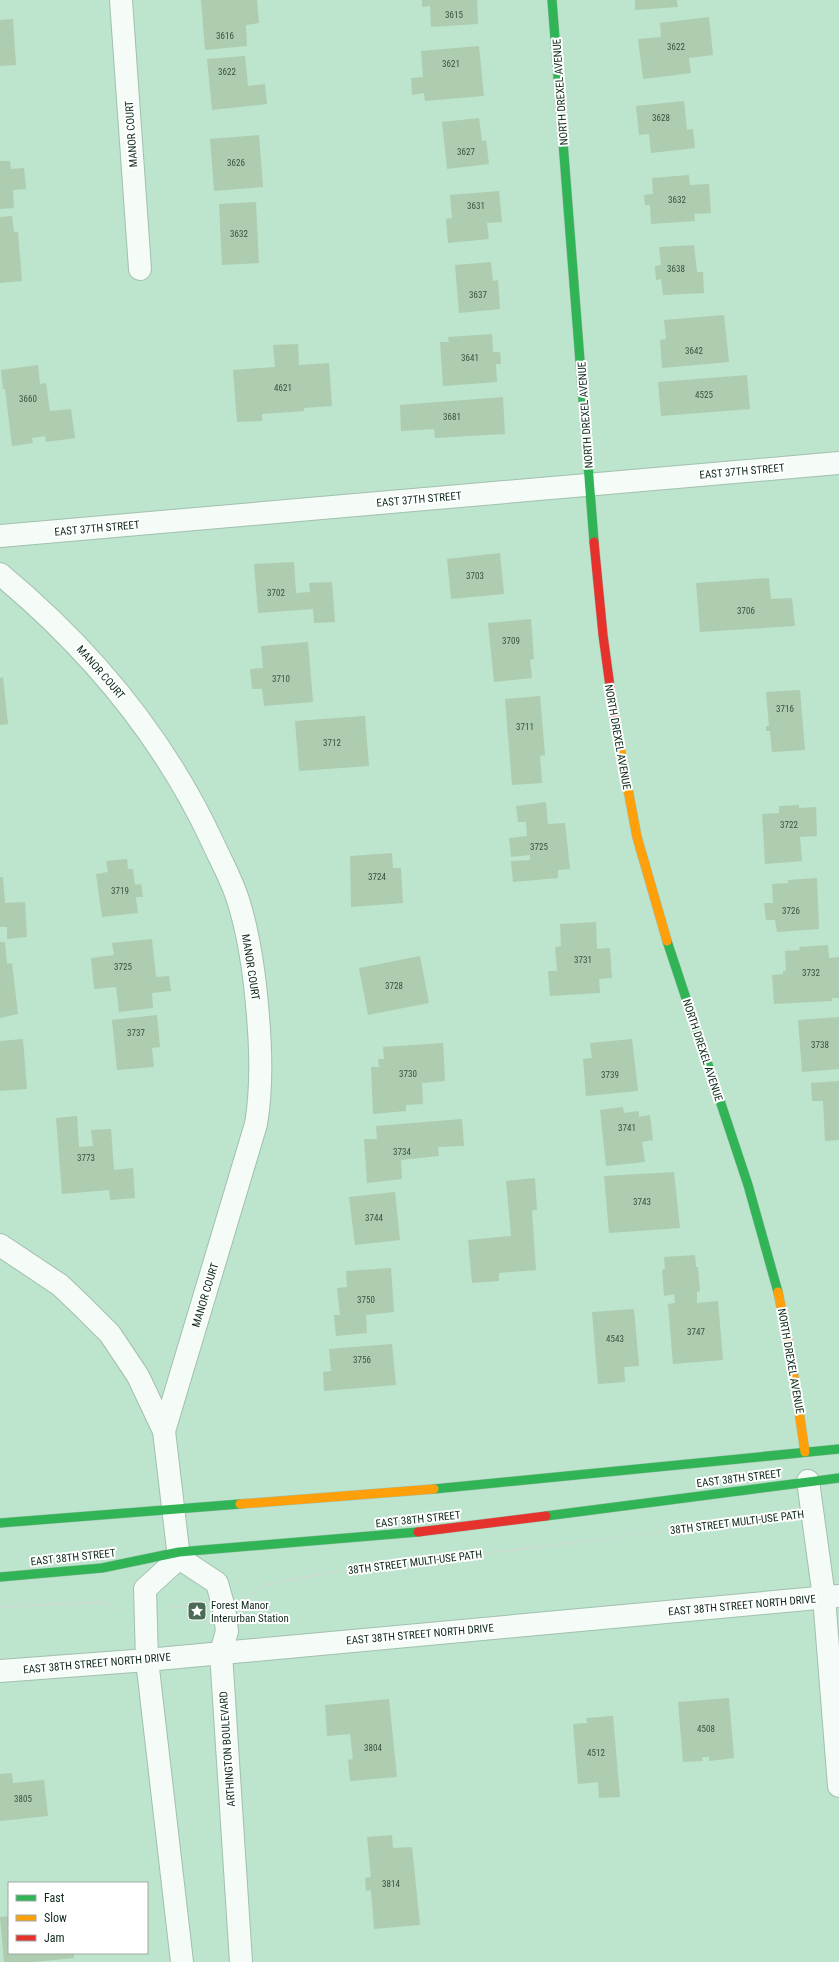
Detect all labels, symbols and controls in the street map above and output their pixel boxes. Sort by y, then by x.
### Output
house number: 3615 [445,10,463,20]
house number: 3616 [216,31,234,41]
street label: NORTH DREXEL AVENUE [550,38,571,146]
house number: 3622 [667,42,685,52]
house number: 3621 [442,59,460,69]
house number: 3622 [218,67,236,77]
street label: MANOR COURT [123,100,140,168]
house number: 3628 [652,113,670,123]
house number: 3627 [457,147,475,157]
house number: 3626 [227,158,245,168]
house number: 3632 [668,195,686,205]
house number: 3631 [467,201,485,211]
house number: 3632 [230,229,248,239]
house number: 3638 [667,264,685,274]
house number: 3637 [469,290,487,300]
house number: 3642 [685,346,703,356]
house number: 3641 [461,353,479,363]
street label: NORTH DREXEL AVENUE [575,361,596,469]
house number: 4621 [274,383,292,393]
house number: 4525 [695,390,713,400]
house number: 3660 [19,394,37,404]
house number: 3681 [443,412,461,422]
street label: EAST 37TH STREET [699,461,785,482]
street label: EAST 37TH STREET [376,489,462,510]
street label: EAST 37TH STREET [54,518,140,539]
house number: 3703 [466,571,484,581]
house number: 3702 [267,588,285,598]
house number: 3706 [737,606,755,616]
house number: 3709 [502,636,520,646]
street label: MANOR COURT [74,643,128,702]
house number: 3710 [272,674,290,684]
street label: NORTH DREXEL AVENUE [602,683,633,791]
house number: 3716 [776,704,794,714]
house number: 3711 [516,722,534,732]
house number: 3712 [323,738,341,748]
house number: 3722 [780,820,798,830]
house number: 3725 [530,842,548,852]
house number: 3724 [368,872,386,882]
house number: 3719 [111,886,129,896]
house number: 3726 [782,906,800,916]
street label: MANOR COURT [239,933,262,1001]
house number: 3731 [574,955,592,965]
house number: 3725 [114,962,132,972]
house number: 3732 [802,968,820,978]
house number: 3728 [385,981,403,991]
street label: NORTH DREXEL AVENUE [680,997,725,1103]
house number: 3737 [127,1028,145,1038]
house number: 3738 [811,1040,829,1050]
house number: 3730 [399,1069,417,1079]
house number: 3739 [601,1070,619,1080]
house number: 3741 [618,1123,636,1133]
house number: 3734 [393,1147,411,1157]
house number: 3773 [77,1153,95,1163]
house number: 3743 [633,1197,651,1207]
house number: 3744 [365,1213,383,1223]
street label: MANOR COURT [190,1261,222,1329]
house number: 3750 [357,1295,375,1305]
street label: NORTH DREXEL AVENUE [775,1307,806,1415]
house number: 3747 [687,1327,705,1337]
house number: 4543 [606,1334,624,1344]
house number: 3756 [353,1355,371,1365]
street label: EAST 38TH STREET [696,1467,783,1490]
street label: 38TH STREET MULTI-USE PATH [669,1508,805,1537]
street label: EAST 38TH STREET [375,1509,462,1530]
street label: EAST 38TH STREET [30,1547,117,1568]
street label: 38TH STREET MULTI-USE PATH [347,1548,483,1577]
street label: EAST 38TH STREET NORTH DRIVE [668,1593,817,1618]
place label: Forest Manor Interurban Station [211,1599,289,1625]
place icon: Forest Manor Interurban Station [186,1600,208,1622]
street label: EAST 38TH STREET NORTH DRIVE [346,1622,495,1647]
street label: EAST 38TH STREET NORTH DRIVE [23,1651,172,1676]
street label: ARTHINGTON BOULEVARD [217,1691,238,1807]
house number: 4508 [697,1724,715,1734]
house number: 3804 [364,1743,382,1753]
house number: 4512 [587,1748,605,1758]
house number: 3805 [14,1794,32,1804]
house number: 3814 [382,1879,400,1889]
legend [8,1882,148,1954]
text: Fast [44,1891,65,1905]
text: Slow [44,1911,67,1925]
text: Jam [44,1931,65,1945]

